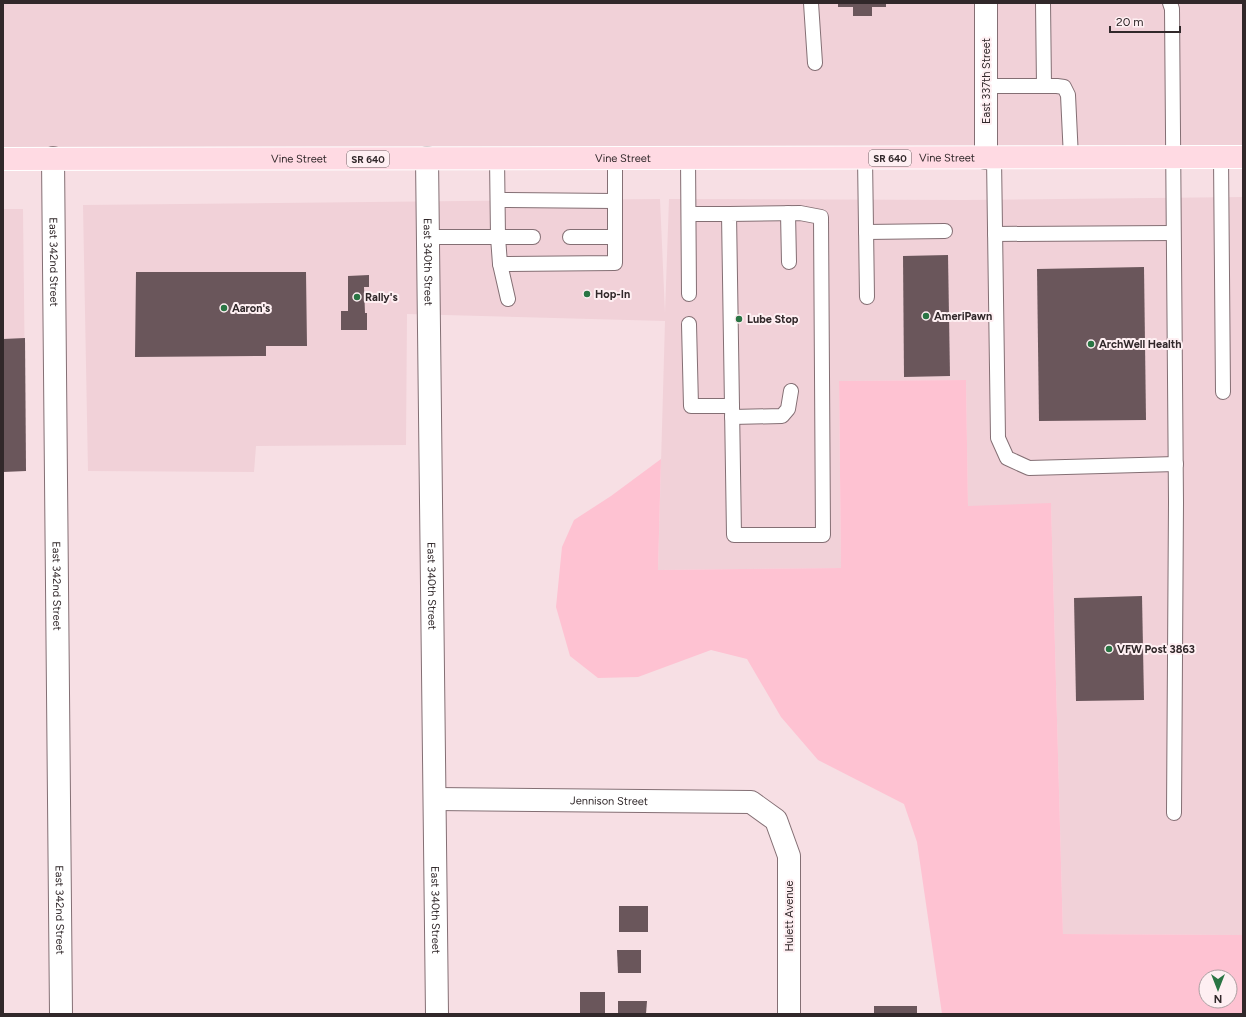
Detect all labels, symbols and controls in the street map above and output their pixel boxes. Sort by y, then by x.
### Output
scale bar [1110,8,1180,34]
text: 20 m [1116,15,1144,29]
street label: East 337th Street [980,38,993,124]
road number: SR 640 [869,150,911,166]
road number: SR 640 [347,151,389,167]
street label: Vine Street [595,151,651,165]
street label: Vine Street [919,151,975,164]
street label: Vine Street [271,152,327,165]
street label: East 342nd Street [47,217,61,307]
street label: East 340th Street [421,218,435,306]
place label: Hop-In [595,288,630,301]
marker: Hop-In [582,289,592,299]
place label: Rally's [365,291,398,304]
marker: Rally's [352,292,362,302]
place label: Aaron's [232,302,270,315]
marker: Aaron's [219,303,229,313]
place label: AmeriPawn [934,310,992,323]
marker: AmeriPawn [921,311,931,321]
place label: Lube Stop [747,313,799,326]
marker: Lube Stop [734,314,744,324]
place label: ArchWell Health [1099,338,1181,351]
marker: ArchWell Health [1086,339,1096,349]
street label: East 342nd Street [50,541,64,631]
street label: East 340th Street [425,542,439,630]
place label: VFW Post 3863 [1117,643,1195,656]
marker: VFW Post 3863 [1104,644,1114,654]
street label: Jennison Street [570,794,648,808]
street label: East 342nd Street [53,865,67,955]
street label: East 340th Street [429,866,443,954]
street label: Hulett Avenue [783,880,796,952]
north arrow [1198,969,1238,1009]
text: N [1214,992,1222,1005]

